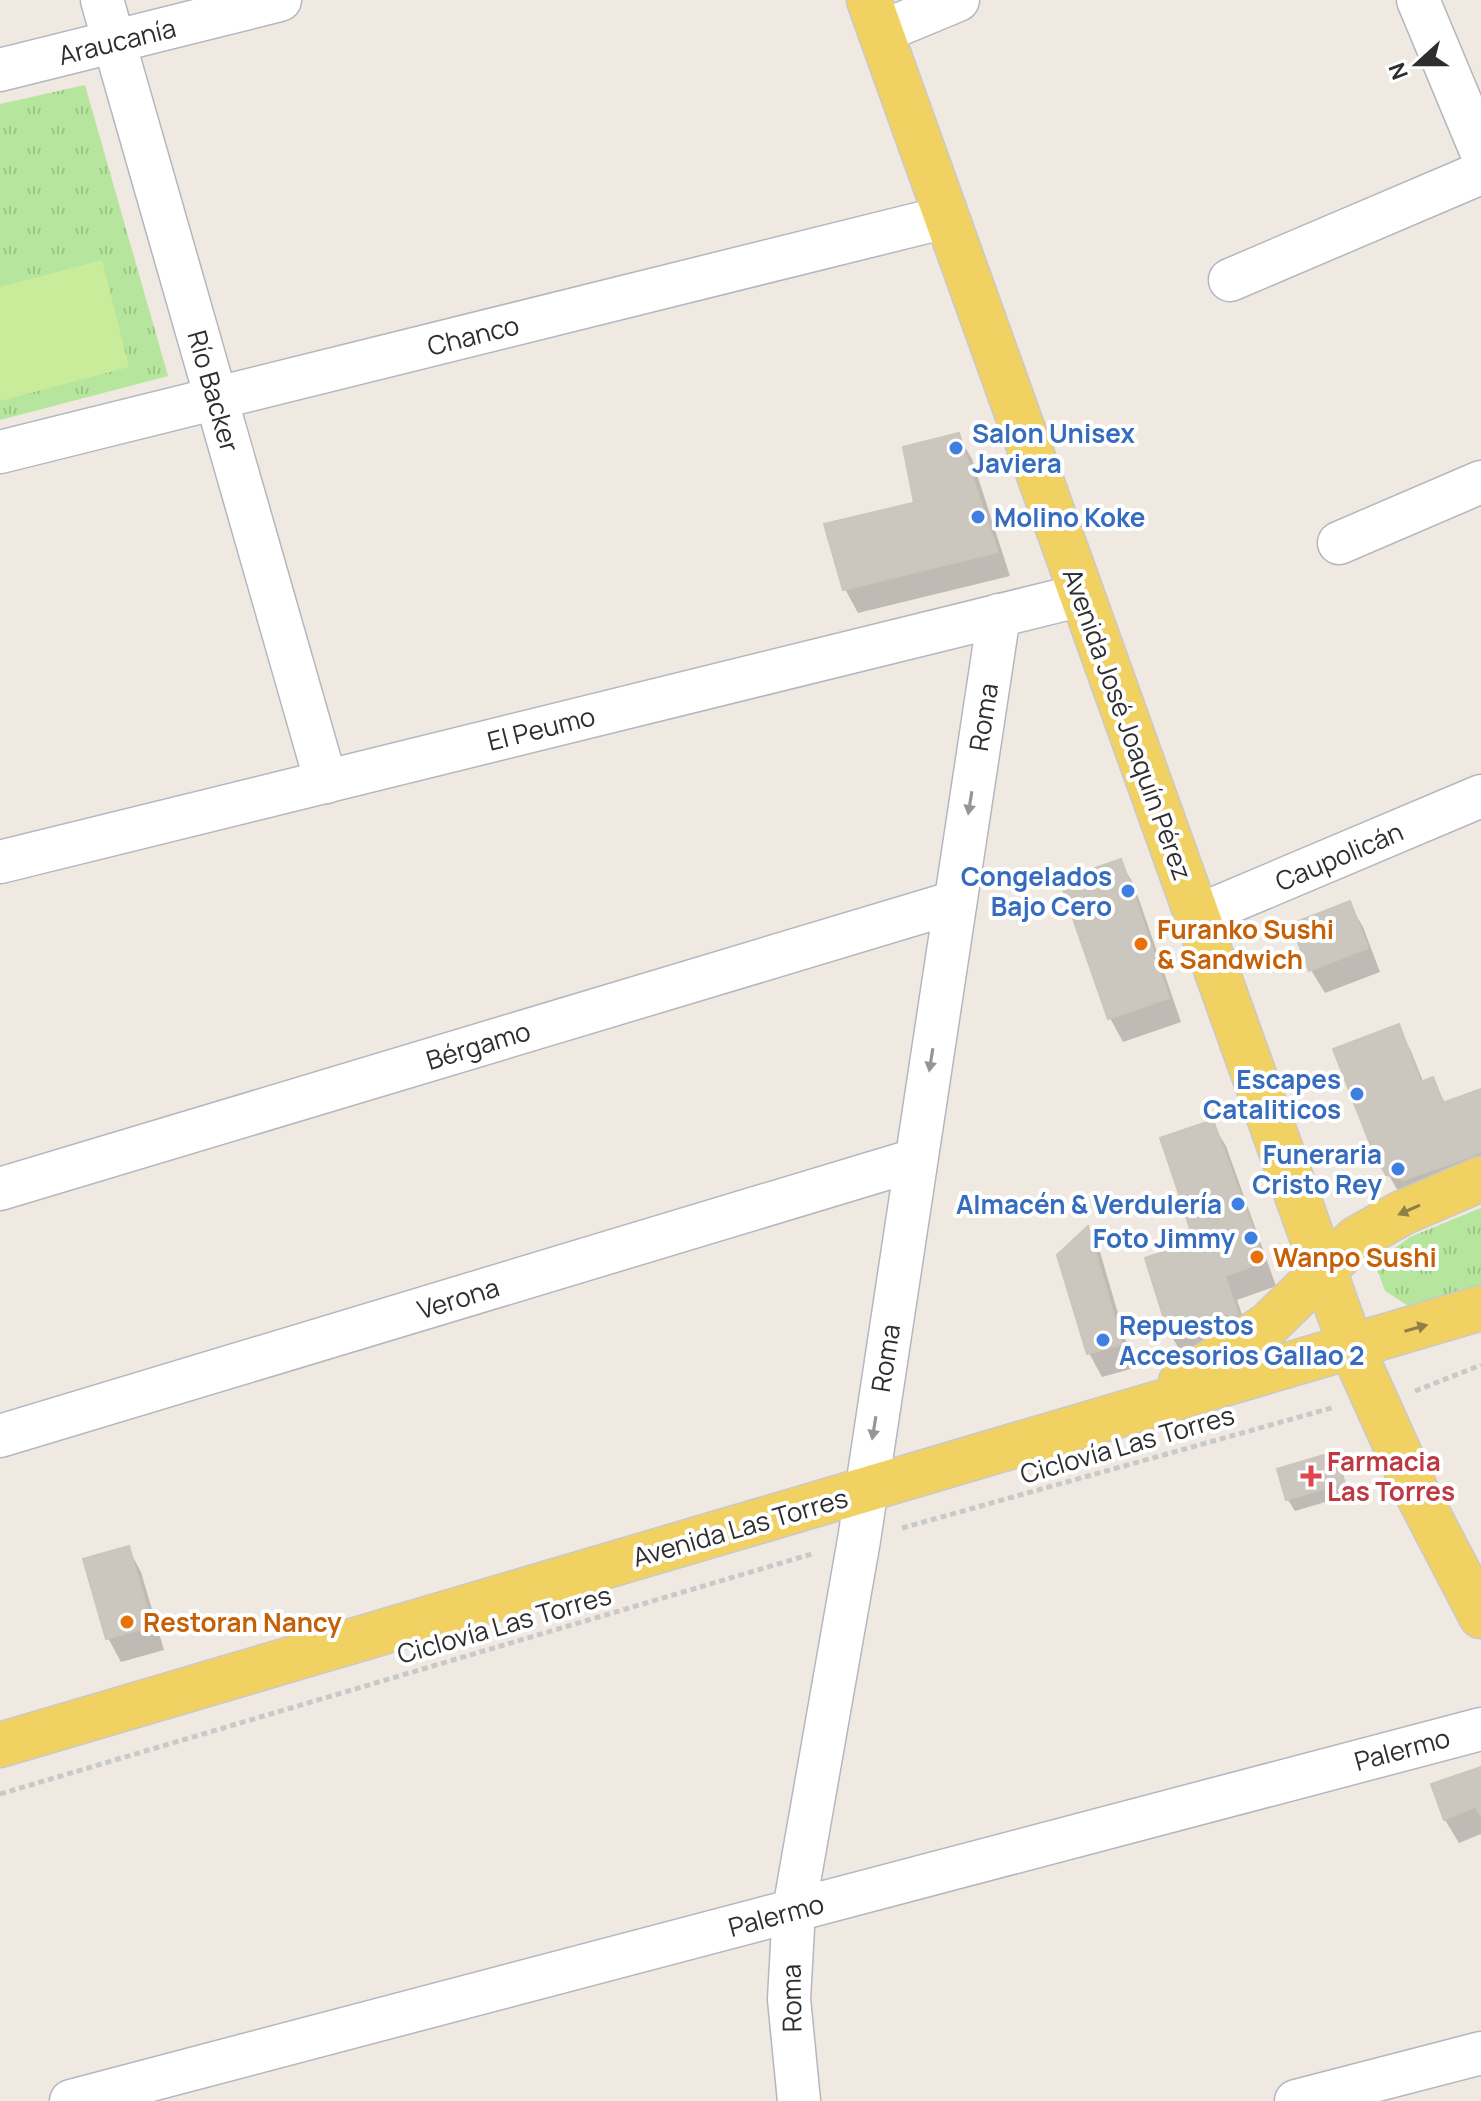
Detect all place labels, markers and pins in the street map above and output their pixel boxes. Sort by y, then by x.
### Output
place label: Salon Unisex Javiera [972,415,1135,481]
marker: Salon Unisex Javiera [947,439,965,457]
place label: Molino Koke [994,499,1145,535]
marker: Molino Koke [969,508,987,526]
place label: Congelados Bajo Cero [961,858,1112,924]
marker: Congelados Bajo Cero [1119,882,1137,900]
place label: Furanko Sushi & Sandwich [1157,911,1334,977]
marker: Furanko Sushi & Sandwich [1132,935,1150,953]
place label: Escapes Cataliticos [1203,1061,1341,1127]
marker: Escapes Cataliticos [1348,1085,1366,1103]
place label: Funeraria Cristo Rey [1252,1136,1382,1202]
marker: Funeraria Cristo Rey [1389,1160,1407,1178]
place label: Almacén & Verdulería [956,1186,1222,1222]
marker: Almacén & Verdulería [1229,1195,1247,1213]
place label: Foto Jimmy [1093,1220,1235,1256]
marker: Foto Jimmy [1242,1229,1260,1247]
place label: Wanpo Sushi [1273,1239,1437,1275]
marker: Wanpo Sushi [1248,1248,1266,1266]
place label: Repuestos Accesorios Gallao 2 [1119,1307,1364,1373]
marker: Repuestos Accesorios Gallao 2 [1094,1331,1112,1349]
place label: Farmacia Las Torres [1327,1443,1455,1509]
marker: Farmacia Las Torres [1302,1467,1320,1485]
place label: Restoran Nancy [143,1604,342,1640]
marker: Restoran Nancy [118,1613,136,1631]

